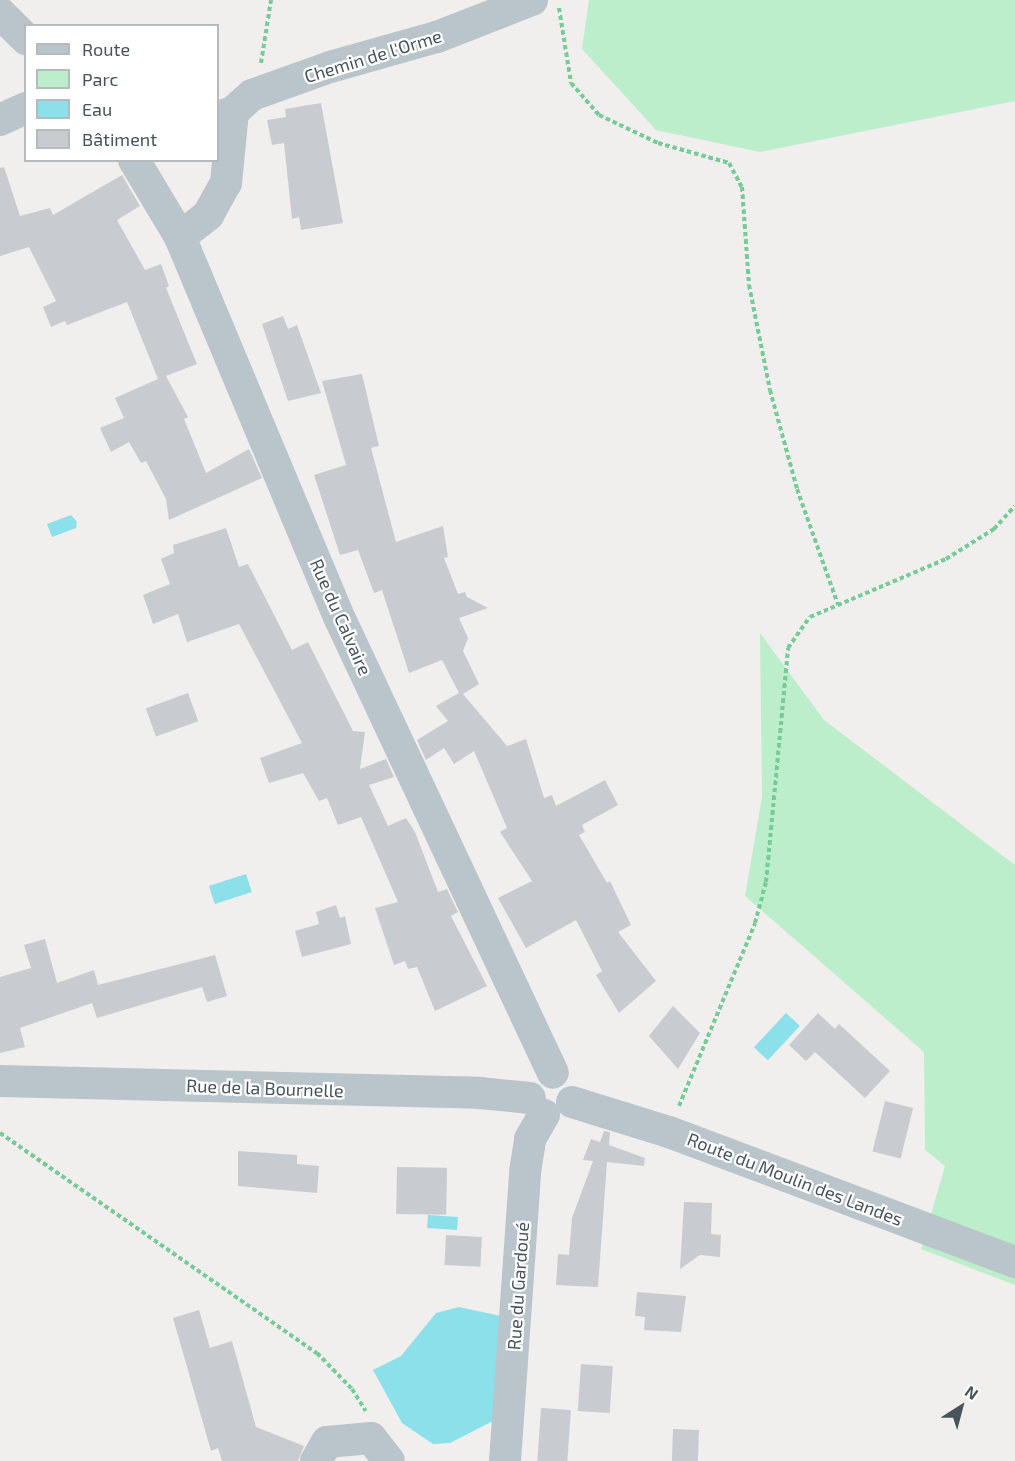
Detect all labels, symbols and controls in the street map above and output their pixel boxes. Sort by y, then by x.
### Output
legend [24,24,219,162]
street label: Chemin de l'Orme [302,25,444,87]
text: Route [82,38,130,60]
text: Parc [82,68,118,90]
text: Eau [82,98,112,120]
text: Bâtiment [82,128,157,150]
street label: Rue du Calvaire [306,555,376,679]
street label: Rue de la Bournelle [186,1074,344,1102]
street label: Route du Moulin des Landes [684,1128,906,1230]
street label: Rue du Gardoué [503,1221,533,1351]
north arrow [931,1377,991,1437]
text: N [962,1381,982,1403]

